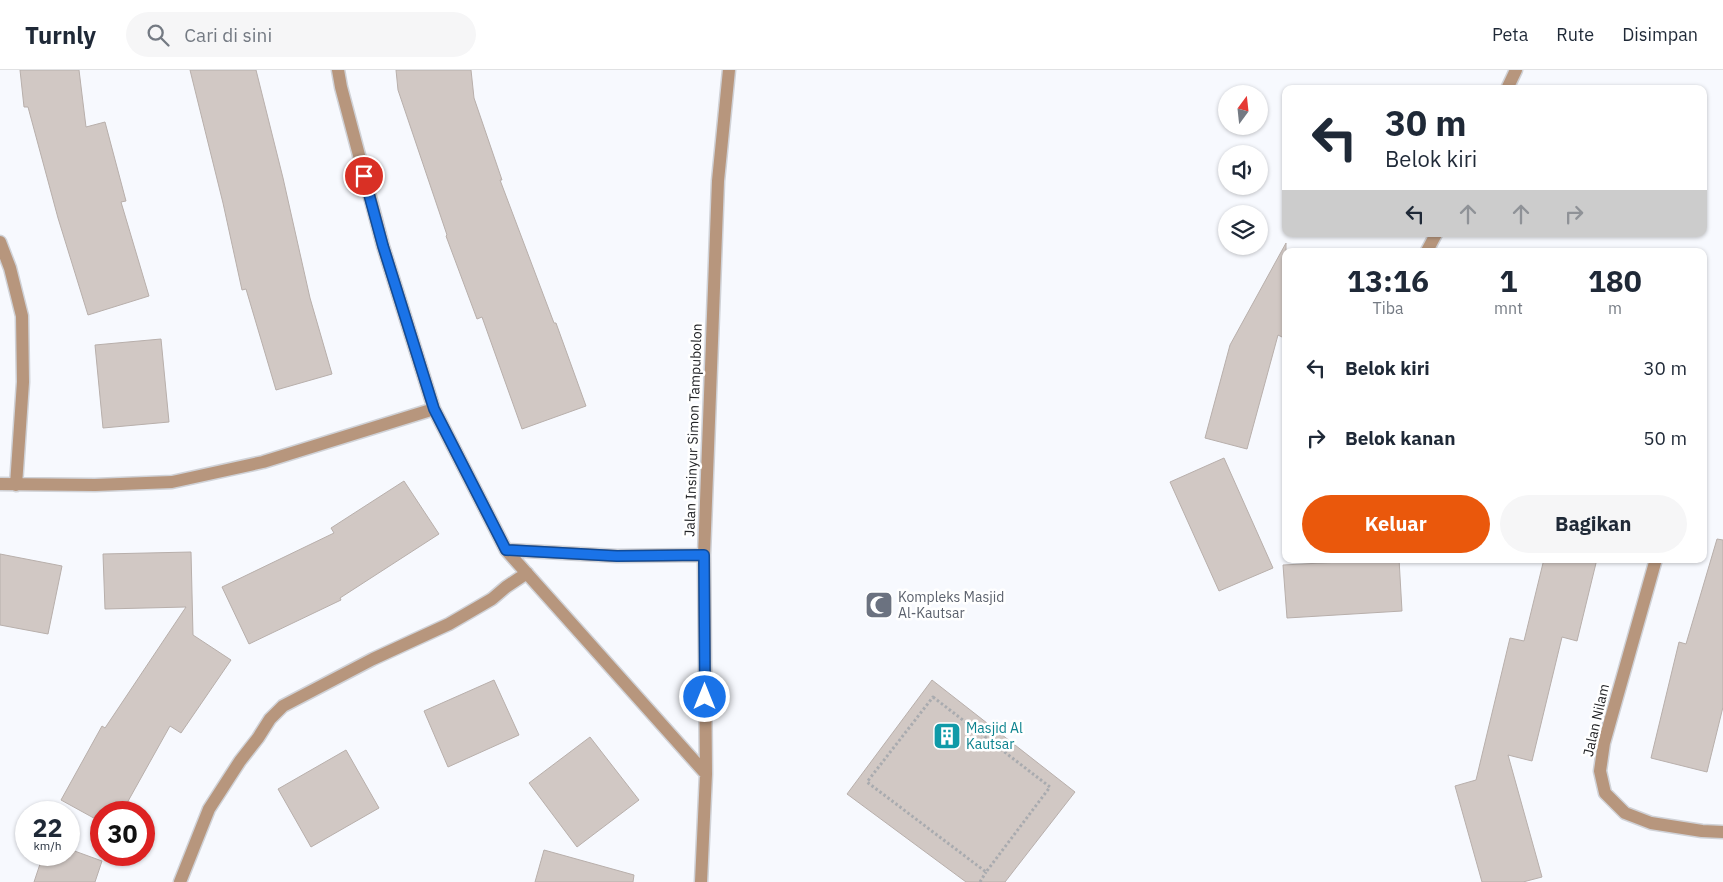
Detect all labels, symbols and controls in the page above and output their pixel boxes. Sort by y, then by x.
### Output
search box [126,12,476,57]
text: Turnly [25,19,96,51]
icon: search [144,21,172,49]
text: Cari di sini [184,23,272,47]
text: Peta [1492,23,1528,46]
text: Rute [1556,23,1594,46]
text: Disimpan [1622,23,1698,46]
north arrow [1218,85,1268,135]
map controls [1218,85,1268,255]
text: 30 m [1385,100,1467,146]
icon: left [1302,105,1367,170]
text: Belok kiri [1385,144,1477,173]
button: sound [1218,145,1268,195]
pin [343,155,385,197]
icon: arrive [350,162,378,190]
icon: left [1401,200,1429,228]
icon: ahead [1454,200,1482,228]
icon: ahead [1507,200,1535,228]
icon: right [1560,200,1588,228]
button: layers [1218,205,1268,255]
text: 13:16 [1347,261,1429,300]
text: 1 [1499,261,1517,300]
text: 180 [1588,261,1642,300]
text: Tiba [1373,298,1404,318]
text: mnt [1494,298,1523,318]
text: m [1608,298,1622,318]
street label: Jalan Insinyur Simon Tampubolon [680,323,706,537]
icon: left [1302,354,1330,382]
text: Belok kiri [1345,356,1430,380]
text: 30 m [1643,356,1687,380]
icon: right [1302,424,1330,452]
text: Belok kanan [1345,426,1456,450]
text: 50 m [1643,426,1687,450]
button: Keluar [1302,495,1490,553]
button: Bagikan [1500,495,1687,553]
place label: Kompleks Masjid Al-Kautsar [898,588,1004,622]
mosque icon: Kompleks Masjid Al-Kautsar [864,590,894,620]
position arrow [678,670,730,722]
street label: Jalan Nilam [1579,682,1613,758]
place label: Masjid Al Kautsar [966,719,1023,753]
building icon: Masjid Al Kautsar [932,721,962,751]
speed limit sign: 30 [90,801,155,866]
text: 22 [32,811,63,844]
text: km/h [33,838,62,853]

